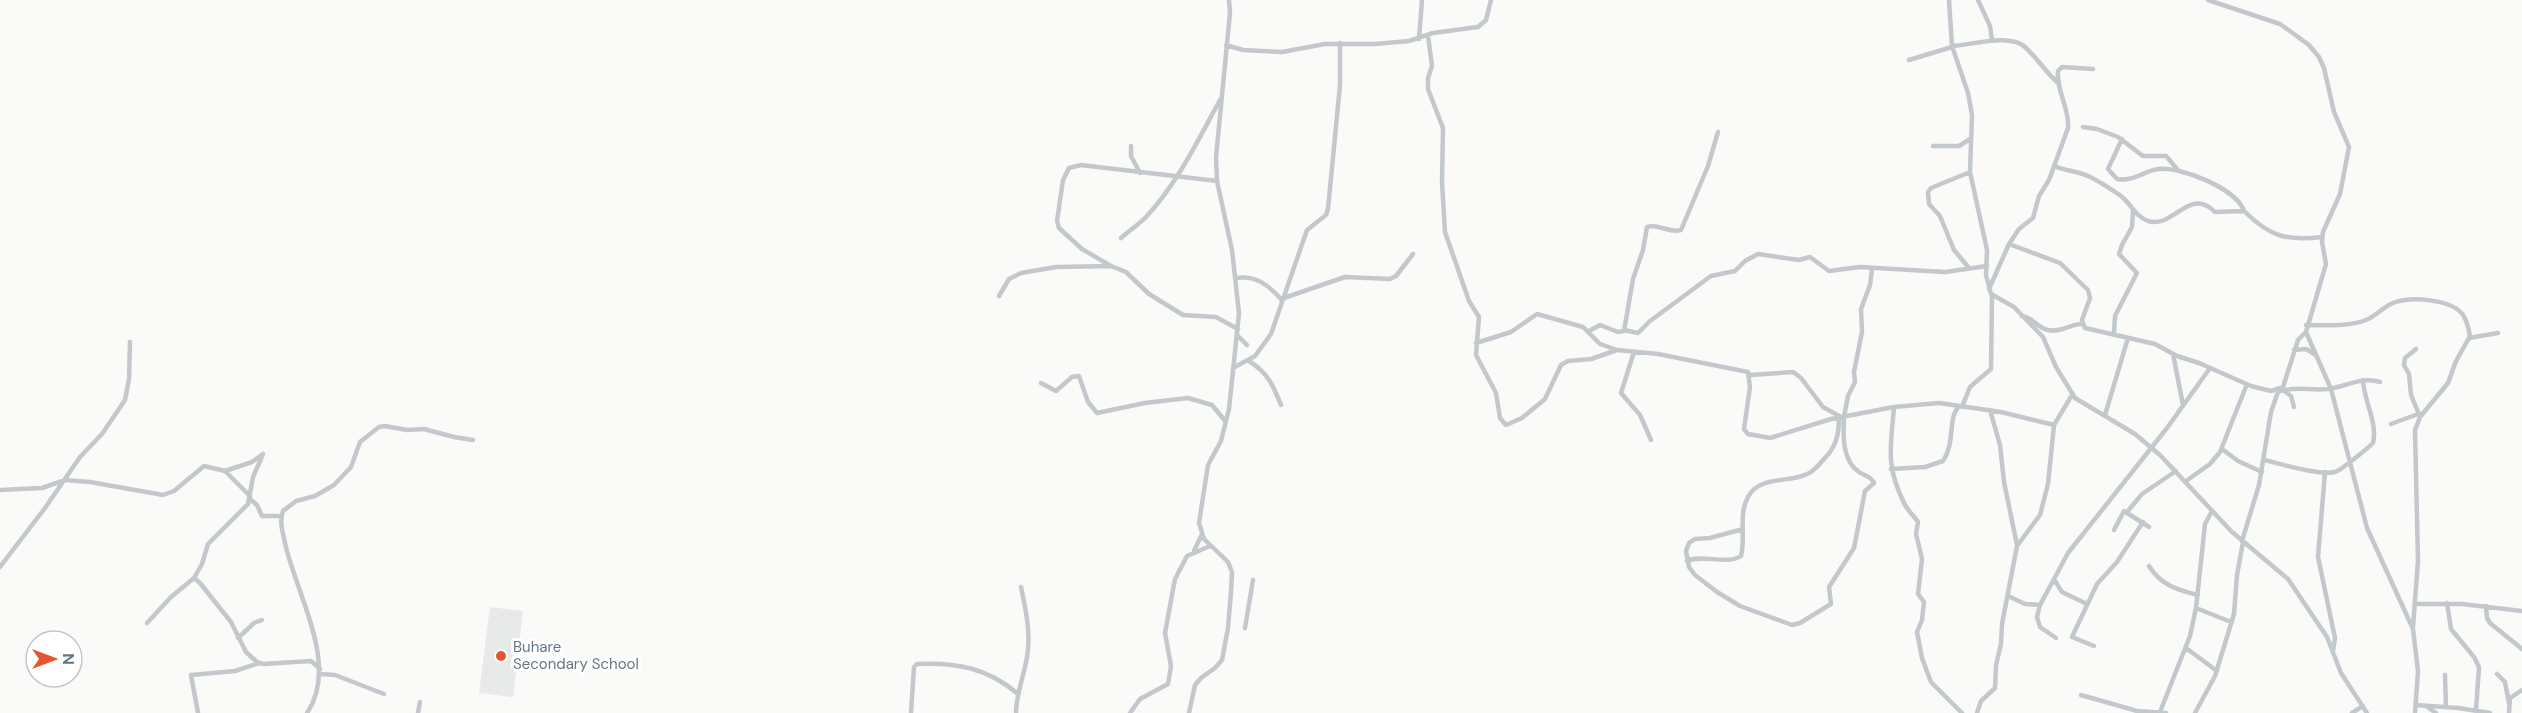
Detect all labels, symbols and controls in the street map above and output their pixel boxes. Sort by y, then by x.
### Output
north arrow [24,629,84,689]
place label: Buhare Secondary School [513,637,639,674]
marker: Buhare Secondary School [494,649,508,663]
text: N [58,653,79,665]

